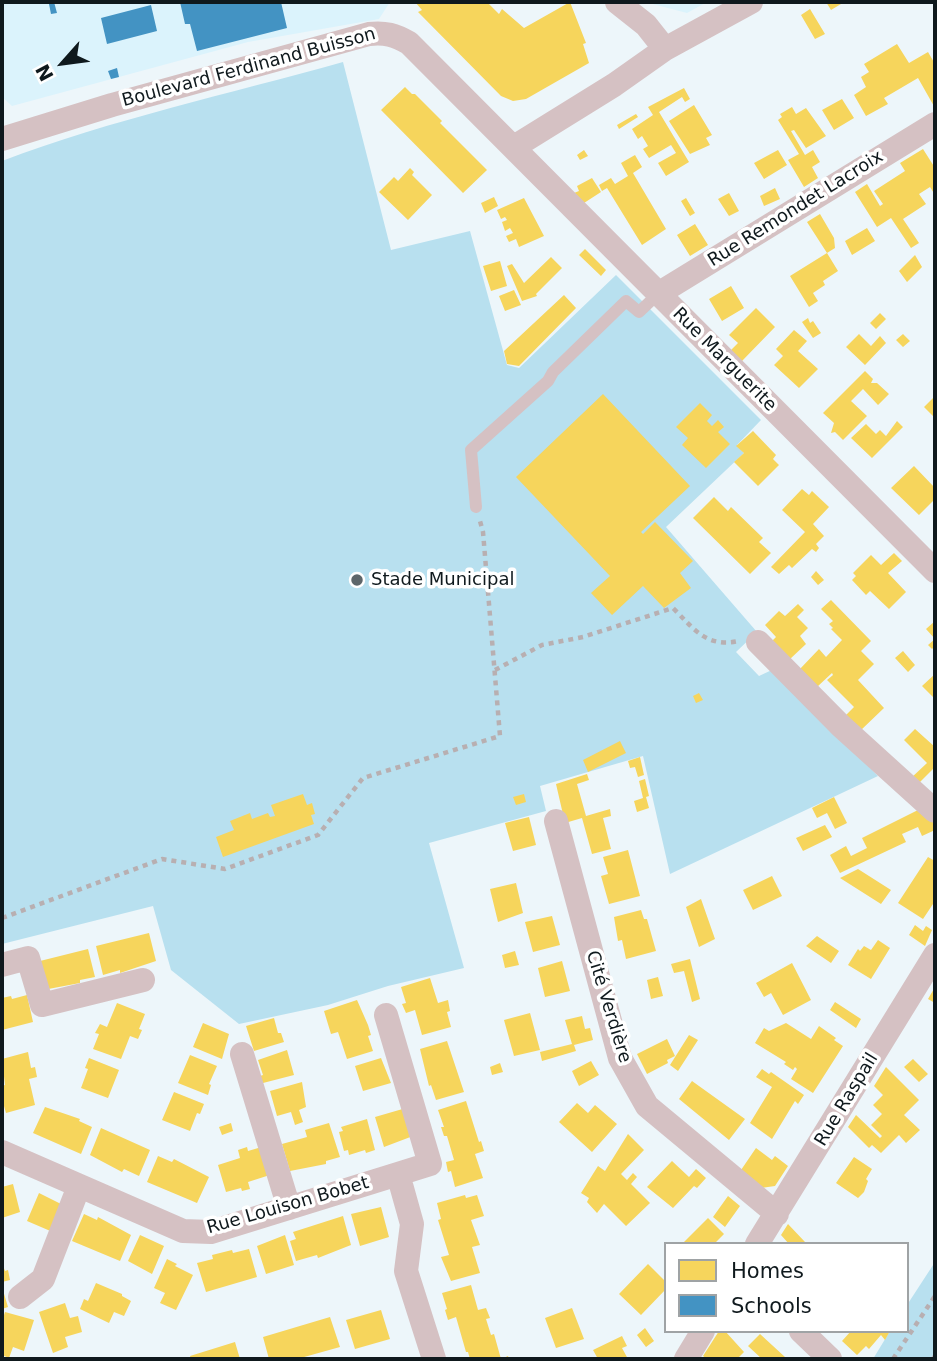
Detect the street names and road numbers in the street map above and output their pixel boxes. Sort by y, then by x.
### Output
street label: Boulevard Ferdinand Buisson [120,24,378,112]
street label: Rue Remondet Lacroix [704,146,888,272]
street label: Rue Marguerite [668,304,780,416]
street label: Cité Verdière [581,948,635,1066]
street label: Rue Raspail [811,1049,883,1151]
street label: Rue Louison Bobet [205,1173,371,1239]

